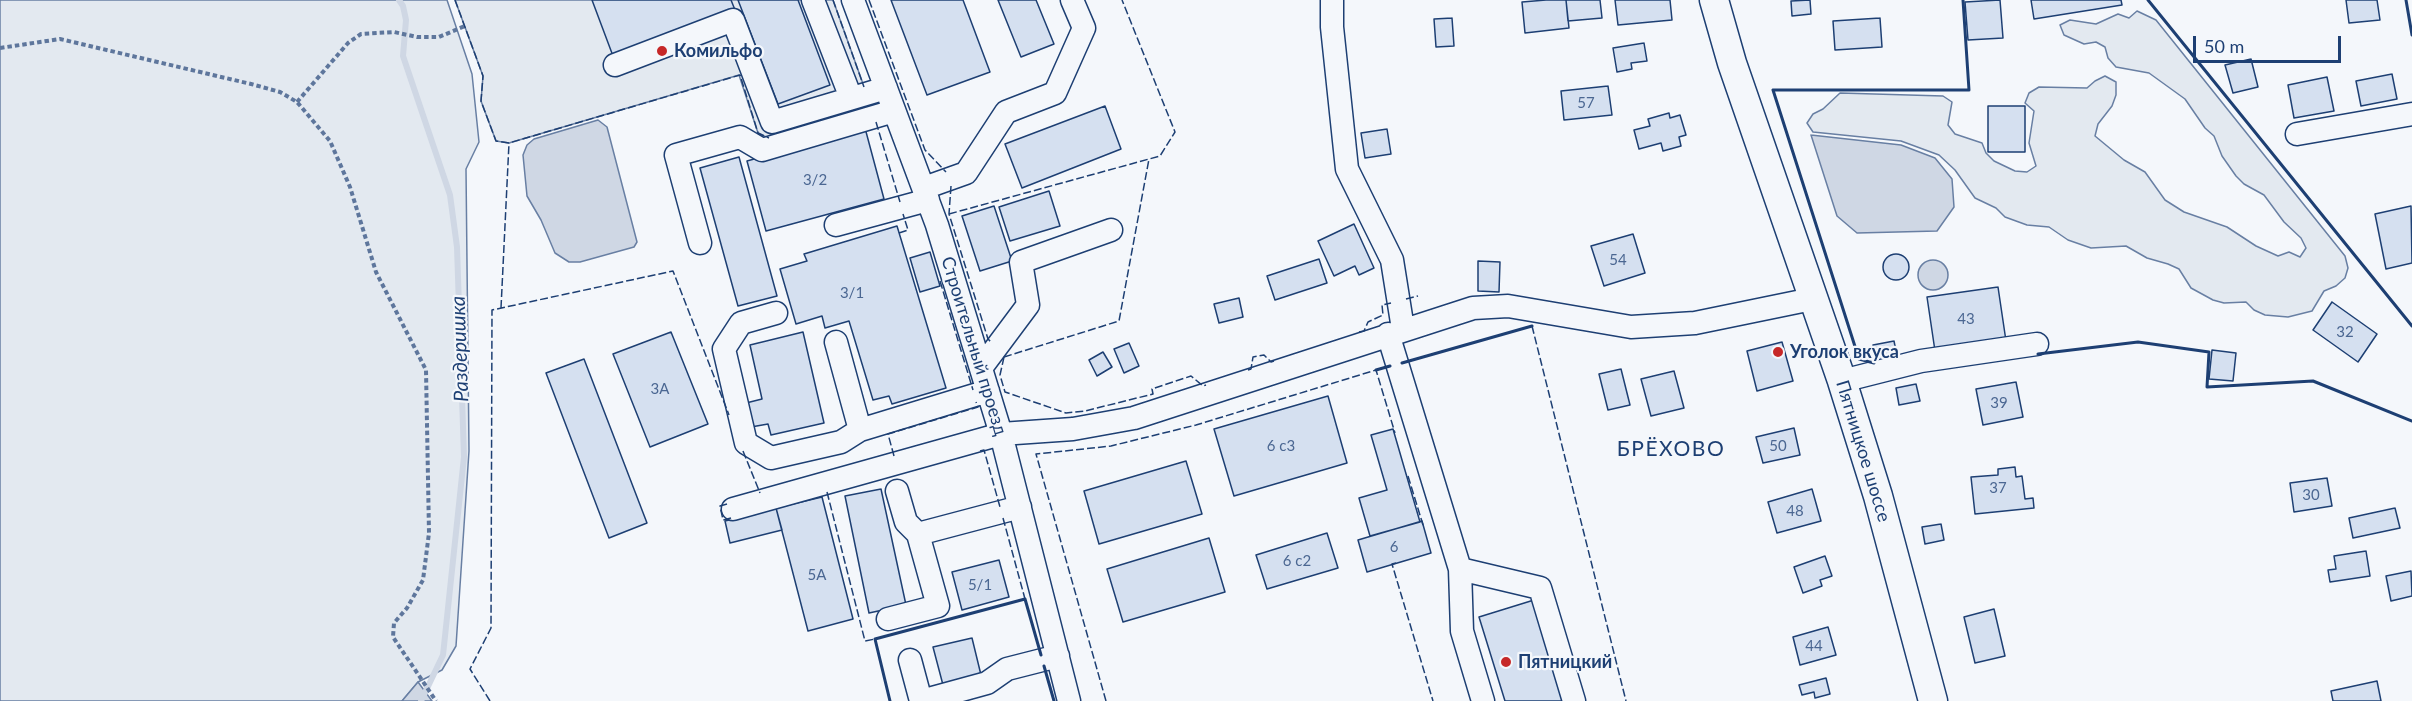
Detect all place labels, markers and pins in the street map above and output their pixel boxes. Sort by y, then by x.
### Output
place label: Комильфо [674,40,763,62]
marker: Комильфо [655,44,669,58]
place label: Уголок вкуса [1790,341,1899,363]
marker: Уголок вкуса [1771,345,1785,359]
place label: Пятницкий [1518,651,1612,673]
marker: Пятницкий [1499,655,1513,669]

